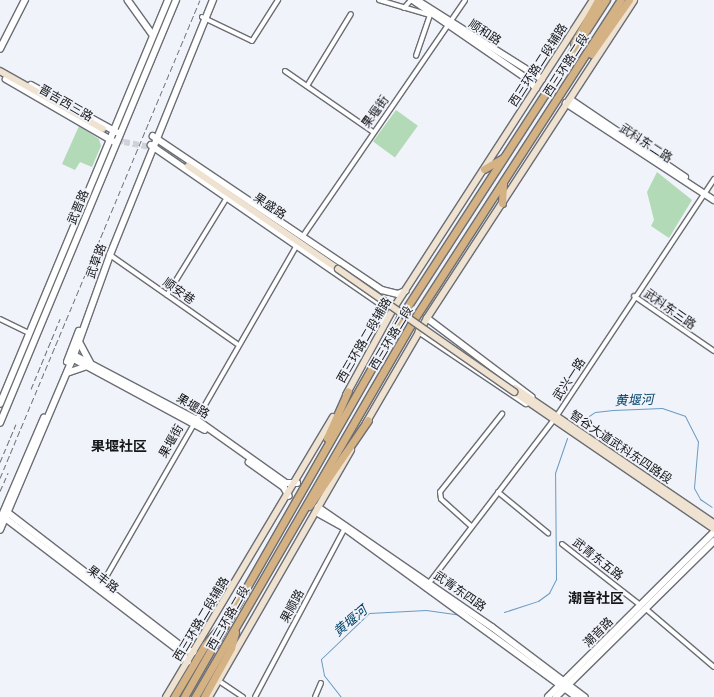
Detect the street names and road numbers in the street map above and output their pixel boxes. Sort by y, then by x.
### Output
street label: 顺和路 [466,16,504,48]
street label: 西三环路二段辅路 [506,21,570,109]
street label: 西三环路二段 [540,31,592,99]
street label: 晋吉西三路 [36,82,96,124]
street label: 果堰街 [359,93,391,131]
street label: 武科东二路 [617,121,675,165]
street label: 武晋路 [64,188,92,226]
street label: 果盛路 [251,190,289,222]
street label: 武草路 [83,242,109,280]
street label: 顺安巷 [160,275,198,307]
street label: 武科东三路 [641,286,699,332]
street label: 西三环路二段辅路 [334,295,394,385]
street label: 西三环路二段 [366,303,416,373]
street label: 武兴一路 [550,355,588,403]
street label: 果堰路 [174,391,212,421]
street label: 智谷大道武科东四路段 [567,407,675,487]
street label: 果堰街 [156,422,186,460]
street label: 武青东五路 [570,535,626,583]
street label: 果丰路 [84,562,122,596]
street label: 武青东四路 [431,568,489,614]
street label: 西三环路二段辅路 [170,574,232,664]
street label: 西三环路二段 [204,583,252,653]
street label: 果顺路 [277,587,307,625]
street label: 潮音路 [580,614,616,650]

